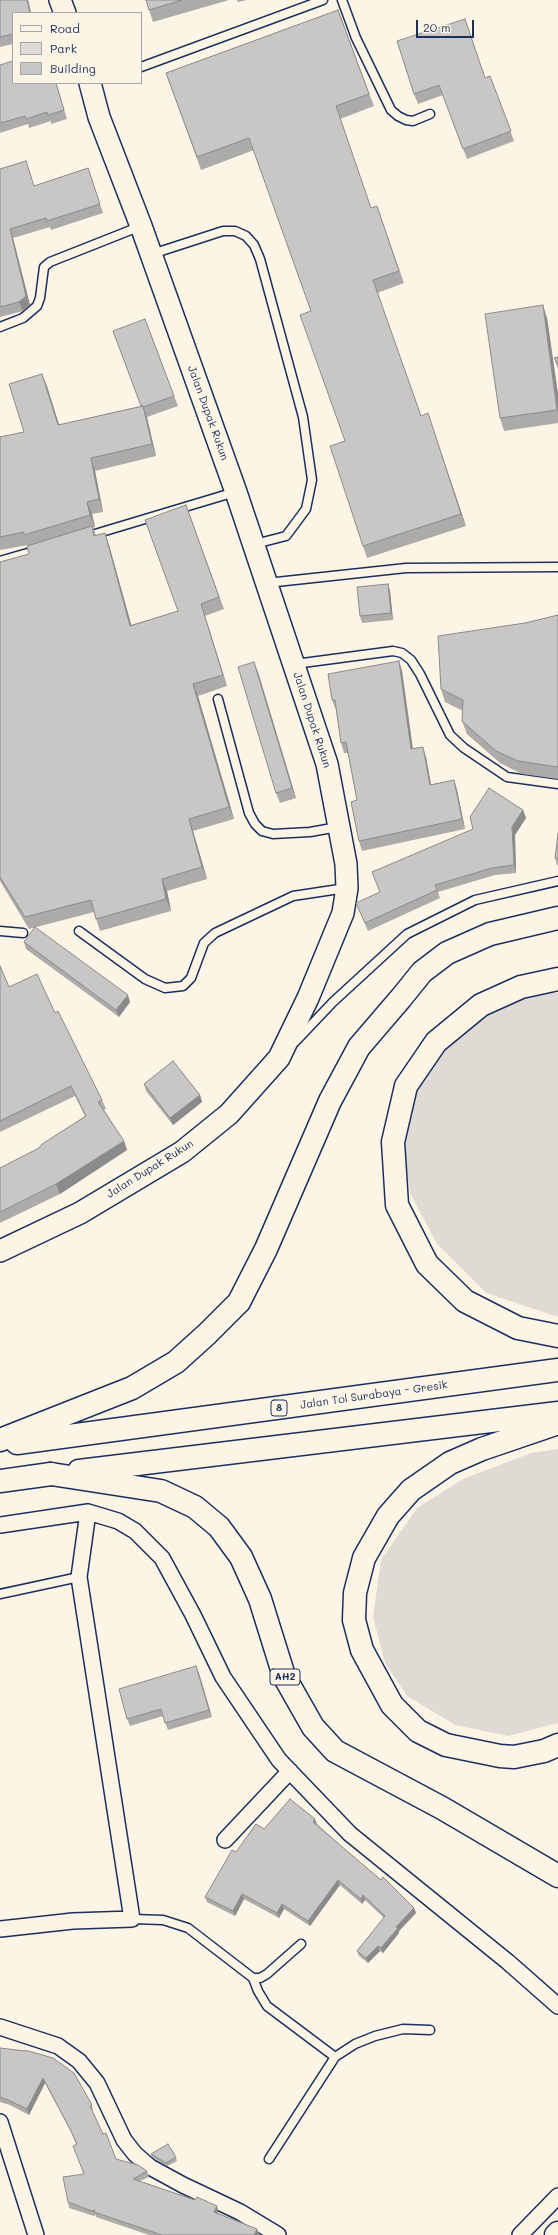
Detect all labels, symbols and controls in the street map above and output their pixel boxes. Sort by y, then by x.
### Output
legend [12,12,142,84]
scale bar [418,12,476,38]
text: 20 m [423,19,451,35]
text: Road [50,20,80,36]
text: Park [50,40,77,56]
text: Building [50,60,96,76]
street label: Jalan Dupak Rukun [185,364,231,462]
street label: Jalan Dupak Rukun [290,671,334,769]
street label: Jalan Dupak Rukun [104,1137,196,1201]
street label: Jalan Tol Surabaya - Gresik [299,1378,449,1412]
road number: 8 [271,1400,287,1416]
road number: AH2 [270,1669,300,1685]

